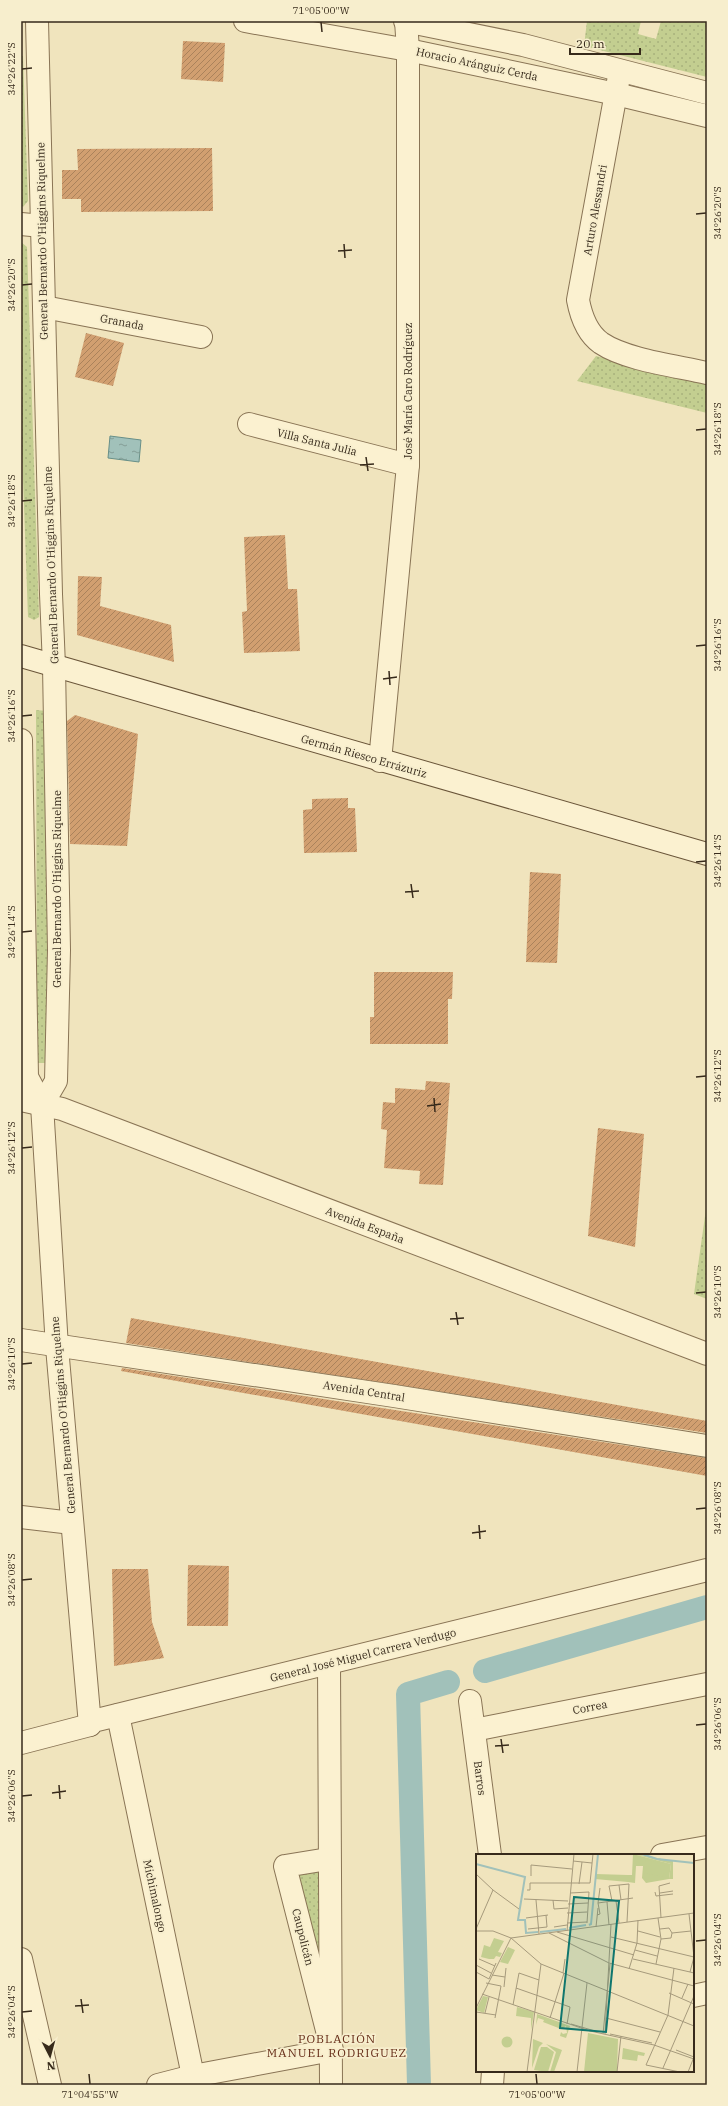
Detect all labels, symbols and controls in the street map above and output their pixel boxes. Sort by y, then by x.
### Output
text: 71°05'00"W [292,4,350,17]
scale bar [570,30,640,56]
text: 20 m [576,36,605,51]
text: 34°26'22"S [5,42,18,96]
street label: Horacio Aránguiz Cerda [415,44,539,84]
street label: General Bernardo O'Higgins Riquelme [33,142,51,340]
street label: Arturo Alessandri [580,163,610,257]
text: 34°26'20"S [711,186,724,240]
text: 34°26'20"S [5,258,18,312]
street label: Granada [99,311,145,333]
street label: José María Caro Rodríguez [401,322,415,459]
text: 34°26'18"S [711,402,724,456]
street label: Villa Santa Julia [275,425,359,459]
street label: General Bernardo O'Higgins Riquelme [41,466,61,664]
text: 34°26'18"S [5,474,18,528]
text: 34°26'16"S [711,618,724,672]
text: 34°26'16"S [5,689,18,743]
street label: Germán Riesco Errázuriz [299,731,429,781]
street label: General Bernardo O'Higgins Riquelme [50,790,64,988]
text: 34°26'14"S [711,834,724,888]
text: 34°26'14"S [5,905,18,959]
text: 34°26'12"S [711,1049,724,1103]
text: 34°26'12"S [5,1121,18,1175]
street label: Avenida España [324,1204,406,1246]
text: 34°26'10"S [711,1265,724,1319]
street label: General Bernardo O'Higgins Riquelme [47,1316,79,1514]
text: 34°26'10"S [5,1337,18,1391]
street label: Avenida Central [322,1378,406,1404]
text: 34°26'08"S [711,1481,724,1535]
text: 34°26'08"S [5,1553,18,1607]
street label: General José Miguel Carrera Verdugo [269,1625,457,1685]
street label: Correa [571,1697,609,1717]
text: 34°26'06"S [711,1697,724,1751]
street label: Barros [471,1760,489,1796]
text: 34°26'06"S [5,1769,18,1823]
inset map [476,1854,694,2072]
street label: Michimalongo [140,1858,170,1934]
street label: Caupolicán [289,1907,317,1967]
text: 34°26'04"S [711,1913,724,1967]
text: 34°26'04"S [5,1985,18,2039]
district label: POBLACIÓN MANUEL RODRIGUEZ [267,2031,407,2060]
north arrow [30,2036,70,2076]
text: N [46,2059,56,2073]
text: 71°04'55"W [61,2088,119,2101]
text: 71°05'00"W [508,2088,566,2101]

